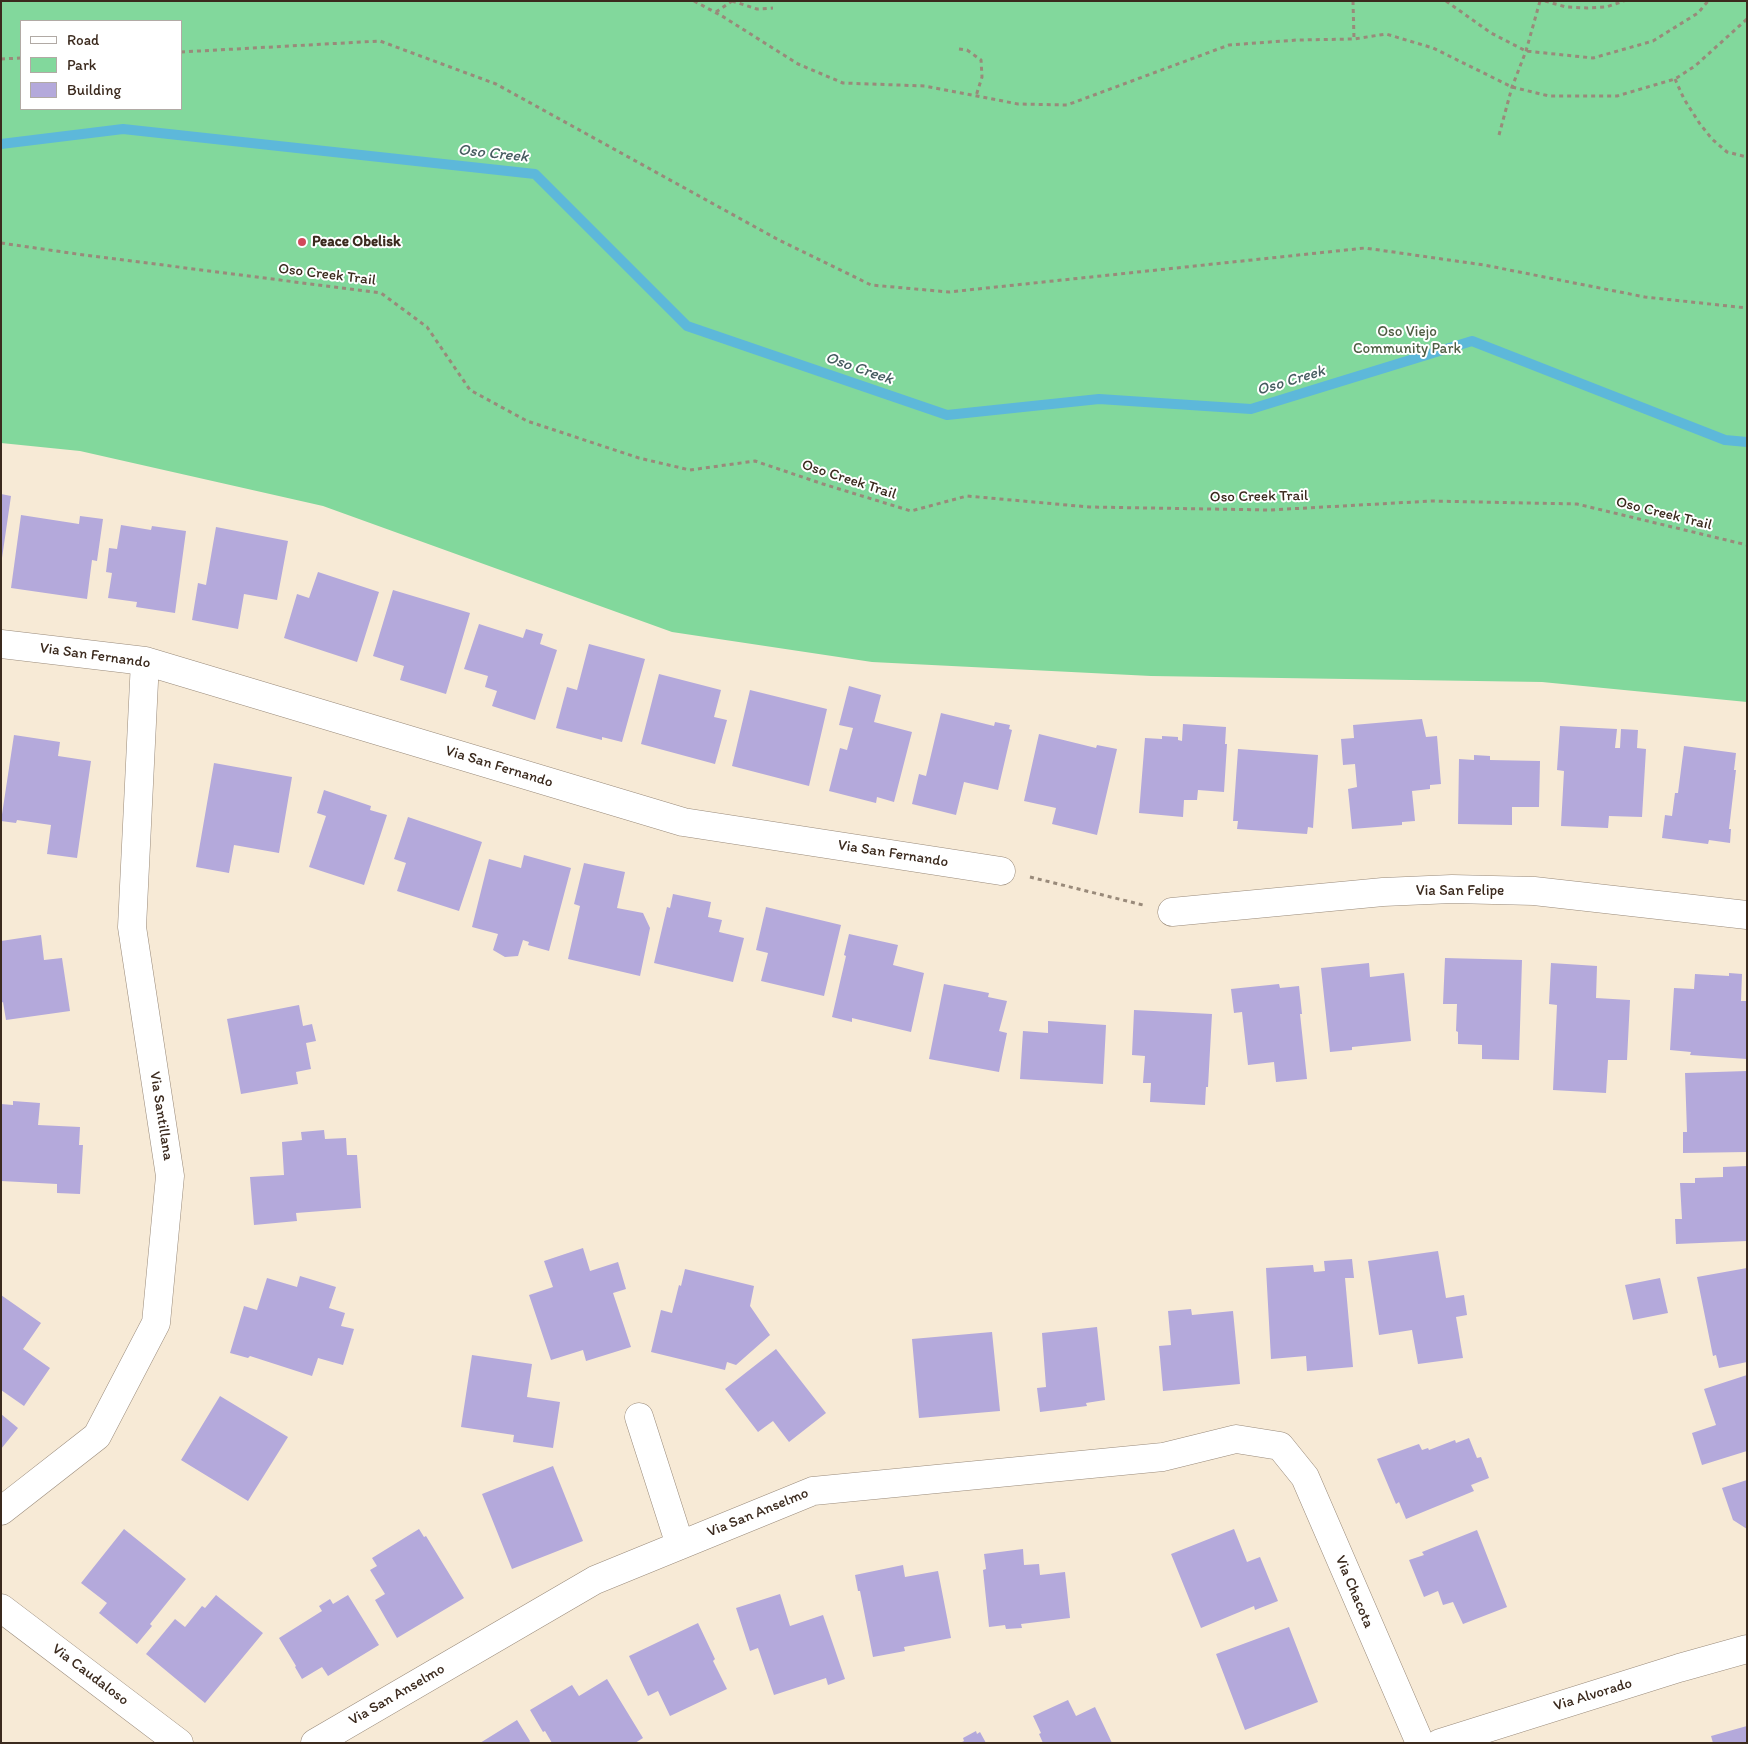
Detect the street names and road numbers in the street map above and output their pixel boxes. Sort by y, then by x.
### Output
street label: Oso Creek Trail [277,260,377,290]
street label: Oso Creek Trail [799,456,899,504]
street label: Oso Creek Trail [1210,487,1308,507]
street label: Oso Creek Trail [1614,493,1714,535]
street label: Via San Fernando [38,639,152,673]
street label: Via San Fernando [443,742,555,792]
street label: Via San Fernando [836,836,950,872]
street label: Via San Felipe [1416,882,1504,900]
street label: Via Santillana [145,1070,177,1162]
street label: Via San Anselmo [705,1484,811,1542]
street label: Via Chacota [1331,1553,1377,1631]
street label: Via Caudaloso [48,1640,132,1710]
street label: Via San Anselmo [346,1660,448,1730]
street label: Via Alvorado [1552,1675,1634,1715]

